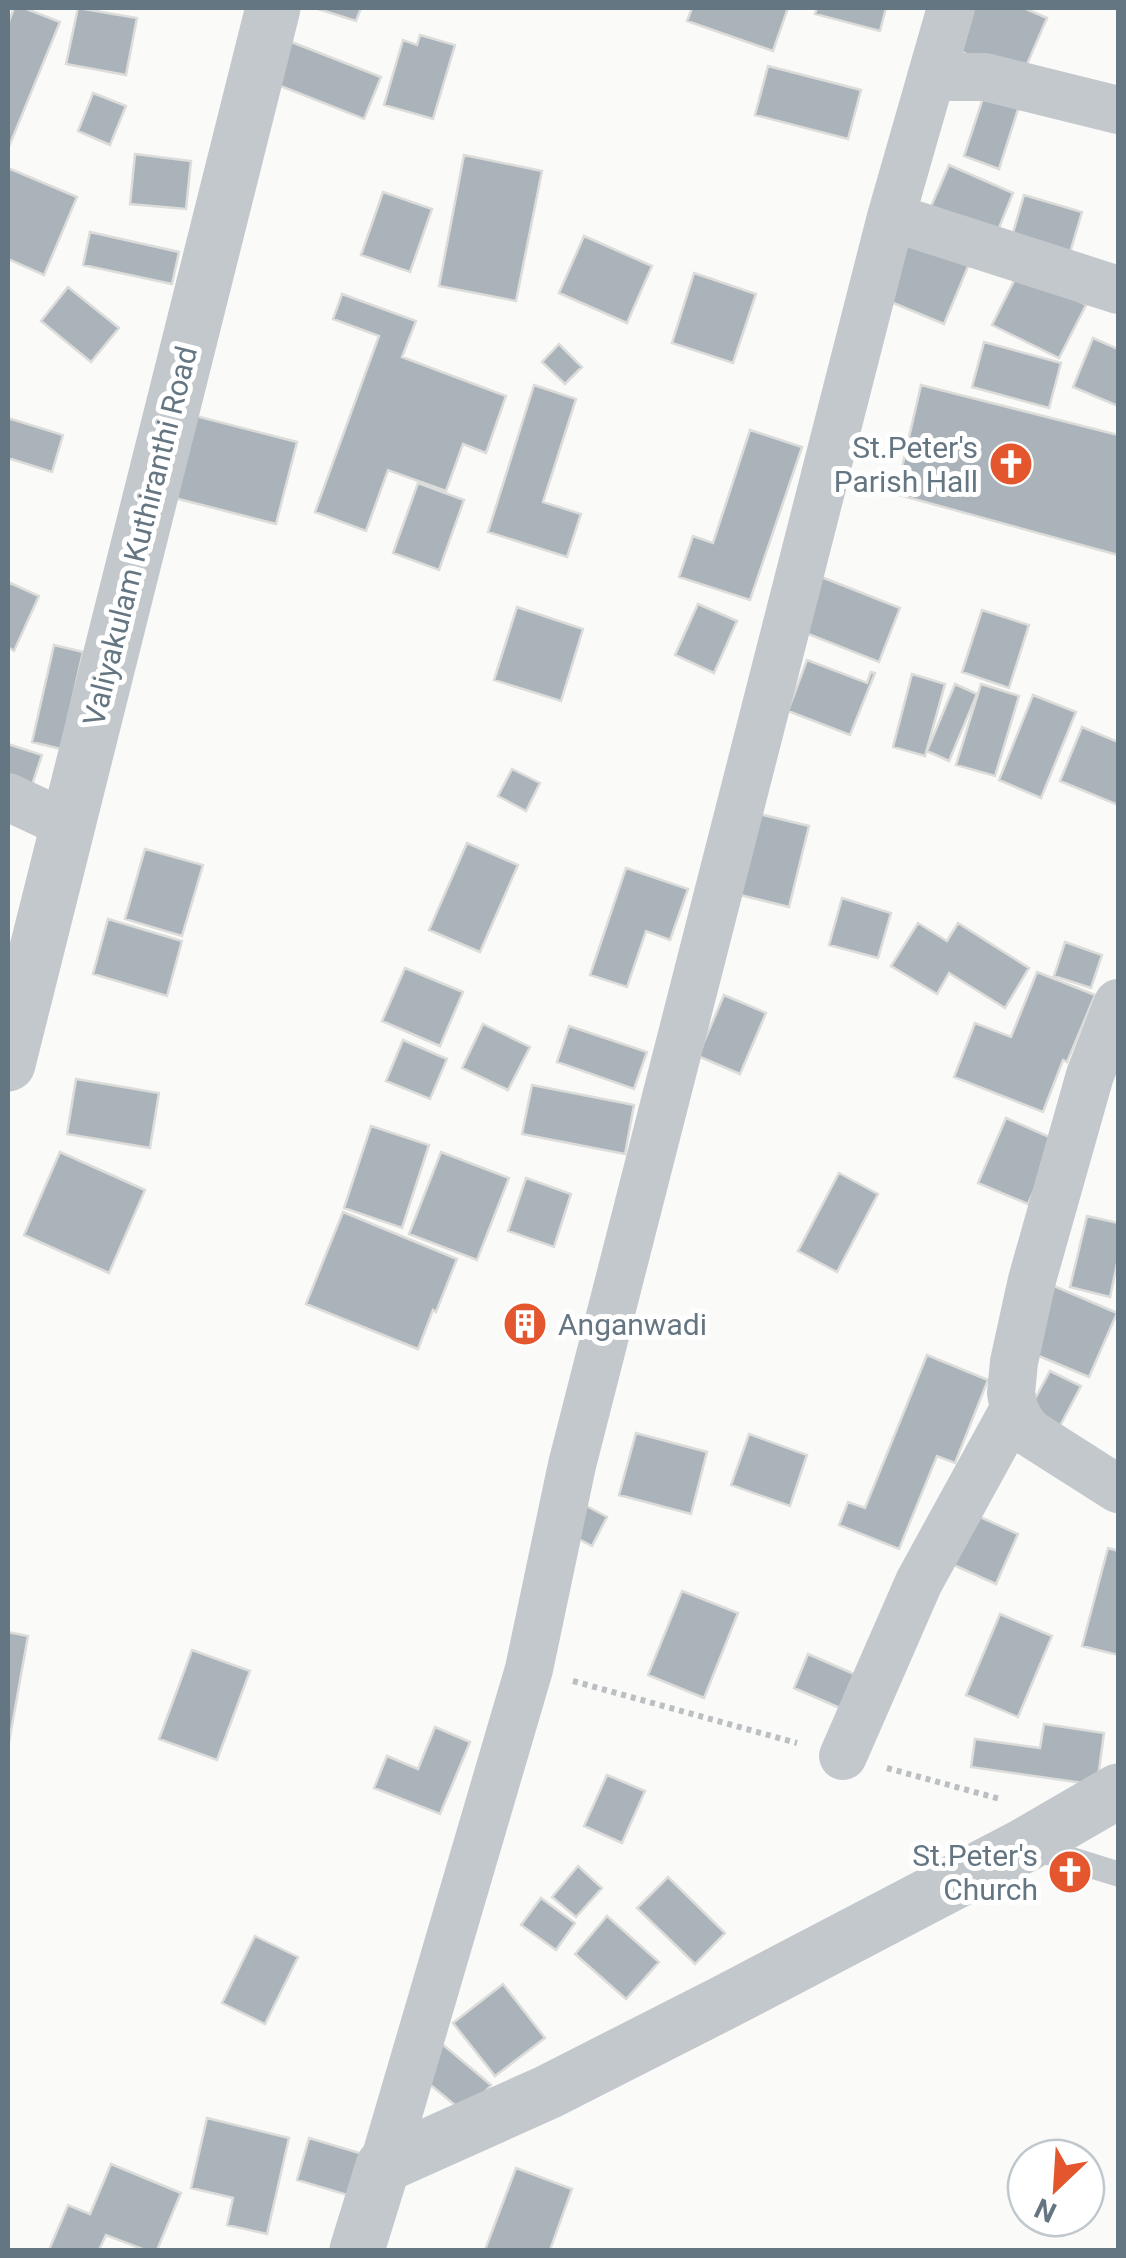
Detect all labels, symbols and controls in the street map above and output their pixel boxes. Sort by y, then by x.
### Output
street label: Valiyakulam Kuthiranthi Road [76,343,204,729]
place label: St.Peter's Parish Hall [834,430,978,499]
church icon: St.Peter's Parish Hall [988,441,1034,487]
building icon: Anganwadi [502,1301,548,1347]
place label: Anganwadi [558,1307,707,1342]
place label: St.Peter's Church [912,1838,1038,1907]
church icon: St.Peter's Church [1047,1849,1093,1895]
north arrow [1006,2138,1106,2238]
text: N [1030,2191,1062,2229]

